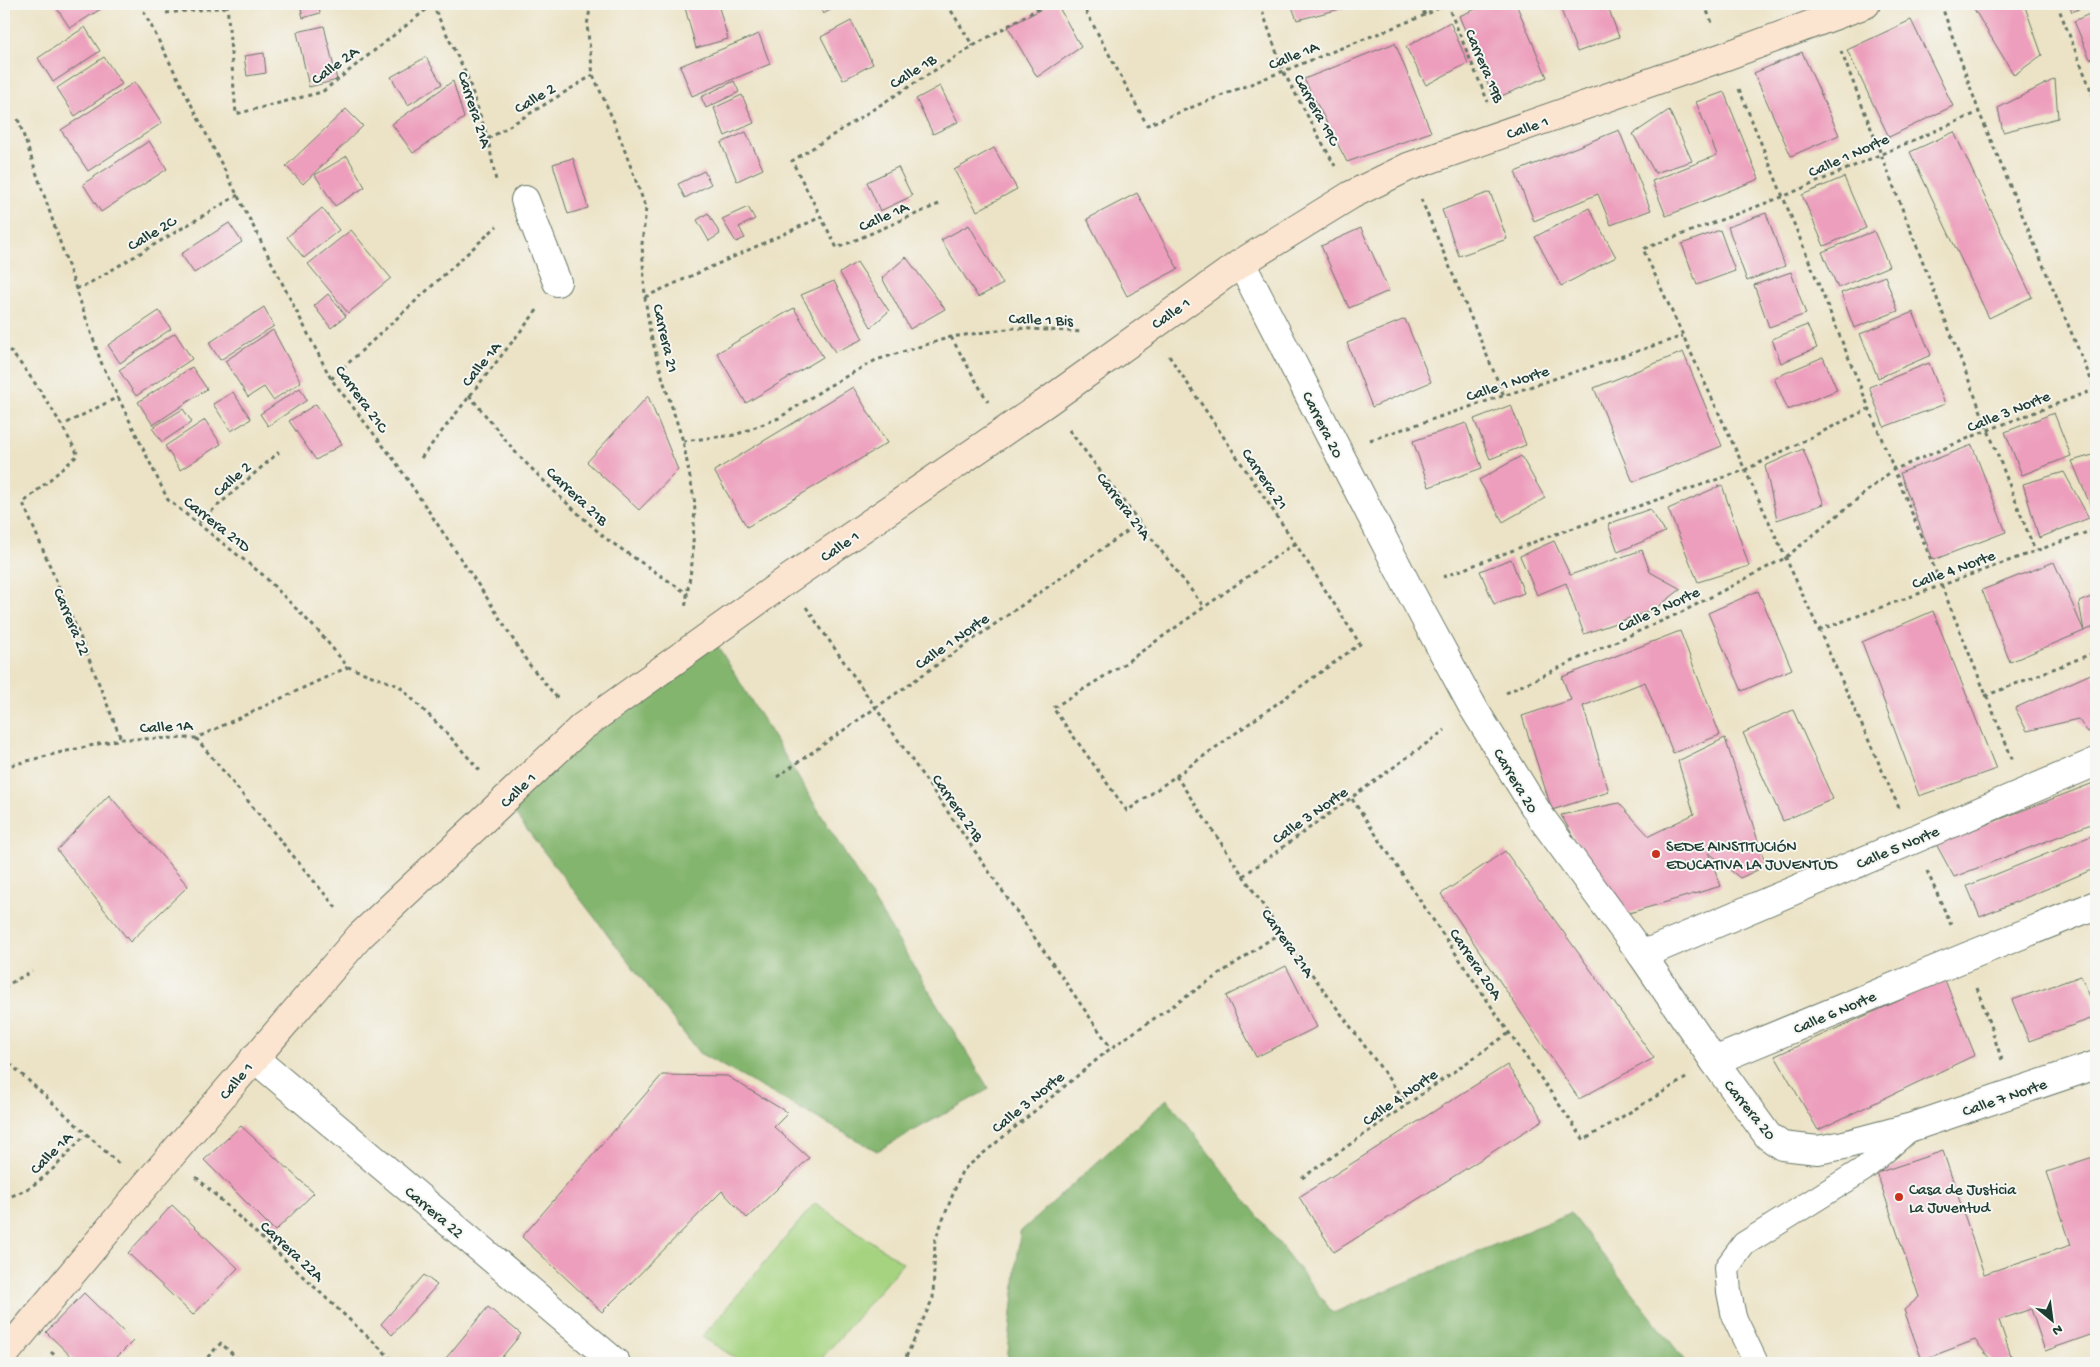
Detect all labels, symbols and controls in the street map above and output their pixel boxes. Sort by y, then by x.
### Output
street label: Carrera 19B [1459,27,1507,107]
street label: Calle 1A [1266,38,1324,76]
street label: Calle 2A [309,42,365,90]
street label: Calle 1B [887,51,941,95]
street label: Carrera 21A [451,69,494,152]
street label: Carrera 19C [1288,72,1343,151]
street label: Calle 2 [512,80,560,120]
street label: Calle 1 [1505,113,1552,145]
street label: Calle 1 Norte [1806,131,1893,183]
street label: Calle 1A [857,198,914,238]
street label: Calle 2C [125,212,182,257]
street label: Calle 1 [1149,295,1195,335]
street label: Carrera 21 [646,303,681,375]
street label: Calle 1 Bis [1008,311,1075,332]
street label: Calle 1A [459,338,508,392]
street label: Carrera 21C [329,363,392,438]
street label: Calle 1 Norte [1464,363,1553,408]
street label: Calle 3 Norte [1965,388,2054,439]
street label: Carrera 20 [1296,389,1346,462]
street label: Carrera 21 [1236,446,1290,514]
street label: Calle 2 [210,459,256,502]
street label: Carrera 21B [541,464,611,532]
street label: Carrera 21A [1091,470,1155,546]
street label: Carrera 21D [178,494,254,558]
street label: Calle 1 [818,528,864,568]
street label: Calle 4 Norte [1910,547,1999,595]
street label: Calle 3 Norte [1616,584,1704,638]
street label: Carrera 22 [47,586,92,659]
street label: Calle 1 Norte [912,610,994,675]
street label: Calle 1A [139,718,194,739]
street label: Carrera 20 [1487,746,1541,818]
street label: Calle 1 [497,770,542,813]
street label: Carrera 21B [926,772,987,847]
street label: Calle 3 Norte [1270,783,1353,850]
street label: Calle 5 Norte [1854,823,1943,875]
place label: SEDE AINSTITUCIÓN EDUCATIVA LA JUVENTUD [1666,839,1838,876]
marker: SEDE AINSTITUCIÓN EDUCATIVA LA JUVENTUD [1650,848,1662,860]
street label: Carrera 21A [1256,906,1318,983]
street label: Carrera 20A [1443,926,1506,1005]
street label: Calle 6 Norte [1791,988,1880,1040]
street label: Calle 1 [217,1060,259,1105]
street label: Calle 4 Norte [1360,1066,1443,1132]
street label: Calle 3 Norte [989,1068,1070,1139]
street label: Calle 7 Norte [1960,1076,2051,1123]
street label: Carrera 20 [1718,1077,1778,1145]
street label: Calle 1A [27,1128,79,1180]
place label: Casa de Justicia La Juventud [1909,1182,2017,1219]
street label: Carrera 22 [399,1184,466,1244]
marker: Casa de Justicia La Juventud [1893,1191,1905,1203]
street label: Carrera 22A [255,1218,328,1288]
north arrow [2028,1294,2078,1344]
text: N [2049,1320,2065,1339]

